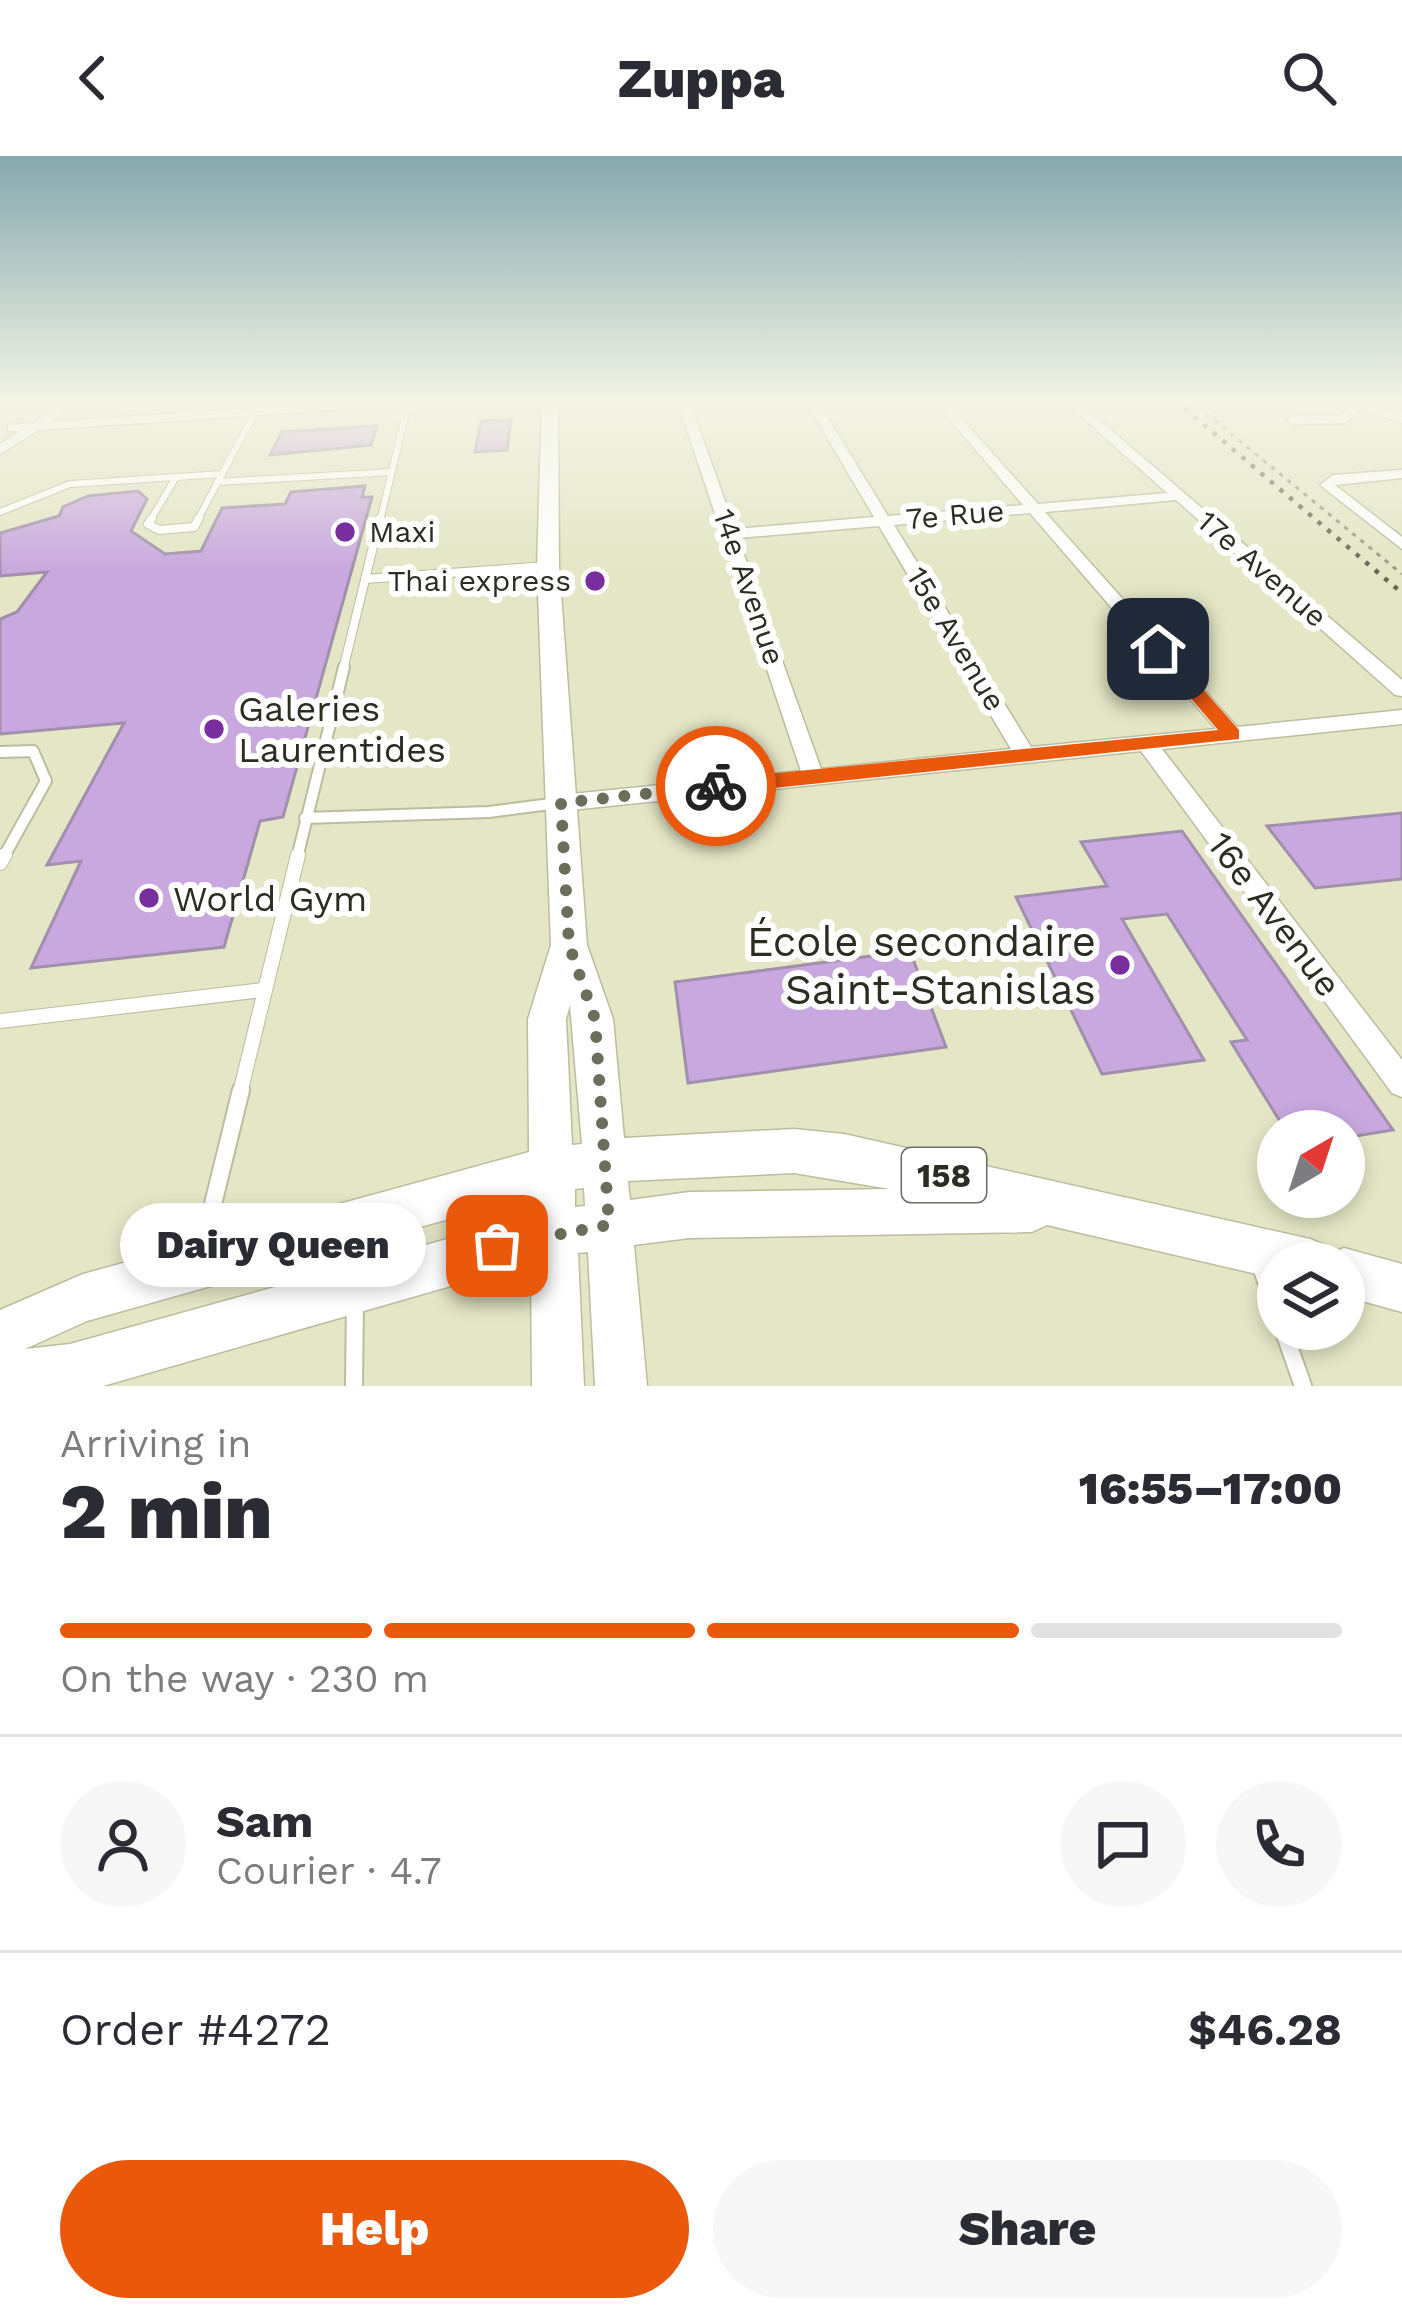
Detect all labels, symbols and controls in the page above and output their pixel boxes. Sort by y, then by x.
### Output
icon: back [60,45,126,111]
icon: search [1276,45,1342,111]
text: Zuppa [618,47,784,110]
street label: 7e Rue [904,493,1006,536]
street label: 17e Avenue [1191,503,1334,634]
street label: 14e Avenue [706,504,792,669]
place label: Maxi [369,514,435,549]
marker: Maxi [332,519,358,545]
street label: 15e Avenue [900,560,1013,717]
place label: Thai express [387,563,571,598]
marker: Thai express [582,568,608,594]
pin [1107,598,1209,700]
icon: home [1125,616,1191,682]
place label: Galeries Laurentides [238,688,446,771]
marker: Galeries Laurentides [201,716,227,742]
courier [656,726,776,846]
icon: bike [683,753,749,819]
street label: 16e Avenue [1199,824,1350,1005]
place label: World Gym [173,878,367,920]
marker: World Gym [136,885,162,911]
place label: École secondaire Saint-Stanislas [747,917,1096,1014]
marker: École secondaire Saint-Stanislas [1107,952,1133,978]
north arrow [1257,1110,1365,1218]
map controls [1257,1110,1365,1350]
road number: 158 [902,1148,986,1202]
pin [446,1195,548,1297]
callout: Dairy Queen [119,1204,425,1288]
icon: bag [464,1213,530,1279]
text: Dairy Queen [156,1222,390,1267]
button: layers [1257,1242,1365,1350]
text: Arriving in [60,1421,251,1466]
text: 16:55–17:00 [1079,1462,1342,1515]
text: 2 min [60,1465,273,1557]
text: On the way · 230 m [60,1656,429,1701]
button: person [60,1781,186,1907]
button: chat [1060,1781,1186,1907]
button: phone [1216,1781,1342,1907]
text: Sam [216,1795,313,1848]
text: Courier · 4.7 [216,1848,442,1893]
text: Order #4272 [60,2003,331,2056]
text: $46.28 [1188,2003,1342,2056]
button: Help [60,2160,689,2298]
button: Share [713,2160,1342,2298]

